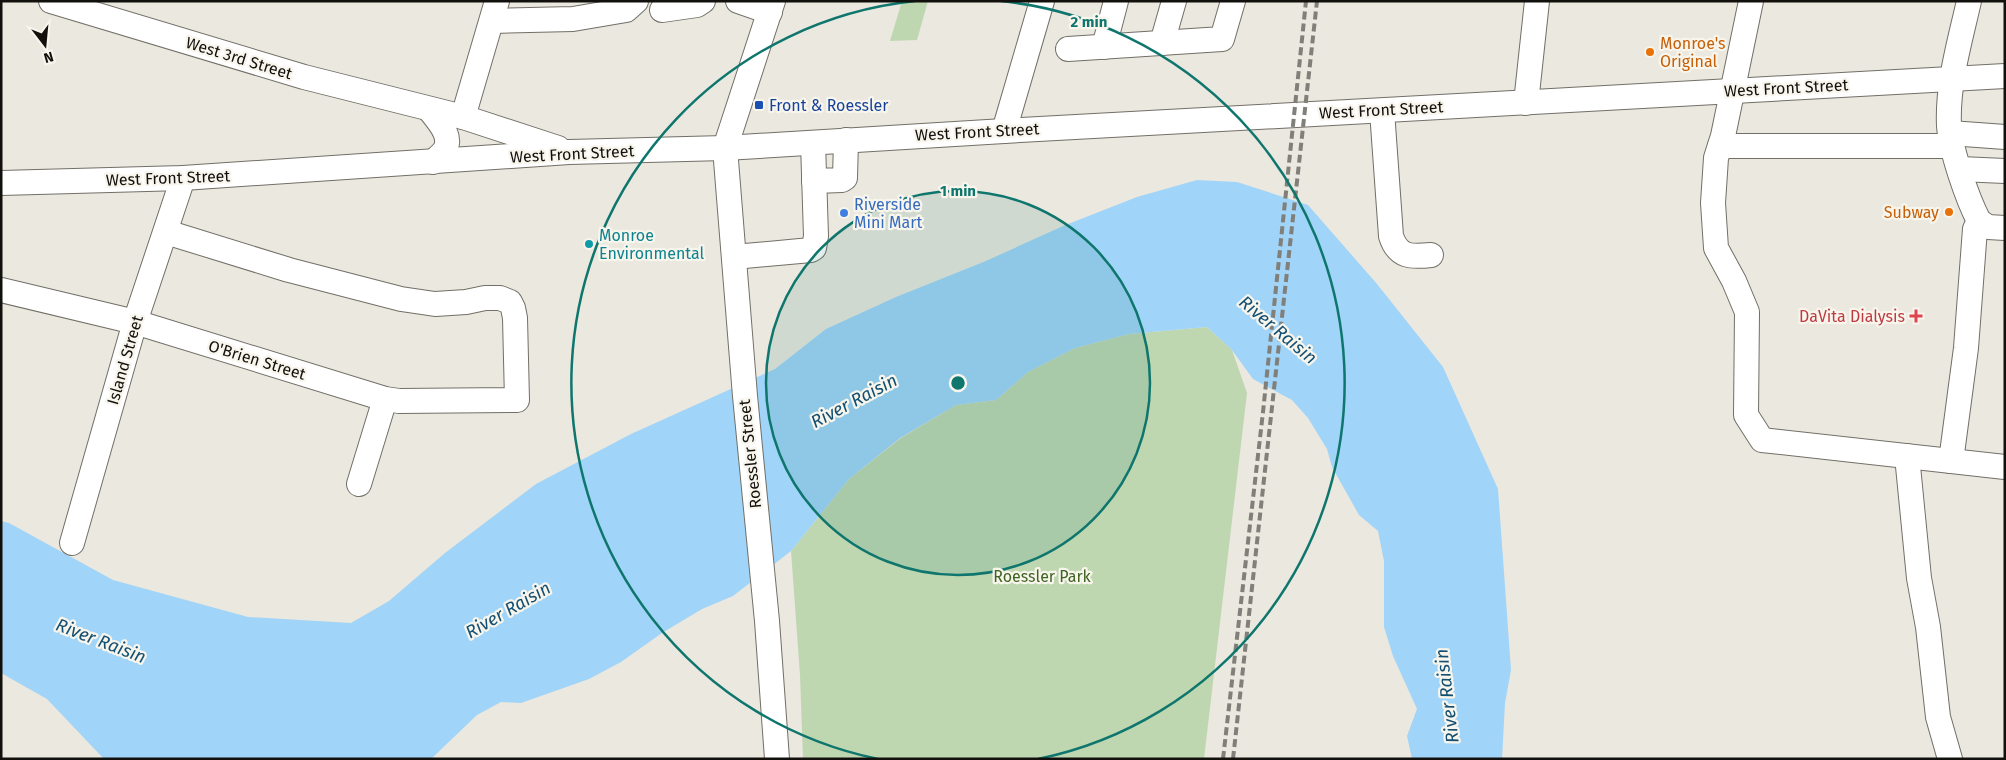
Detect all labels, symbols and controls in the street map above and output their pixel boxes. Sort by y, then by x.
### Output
text: 2 min [1071,13,1107,31]
north arrow [20,20,70,70]
street label: West 3rd Street [184,33,295,83]
place label: Monroe's Original [1660,34,1726,71]
marker: Monroe's Original [1644,46,1656,58]
text: N [42,48,55,66]
street label: West Front Street [1723,75,1849,101]
place label: Front & Roessler [769,96,889,115]
street label: West Front Street [1318,97,1444,123]
marker: Front & Roessler [753,99,765,111]
street label: West Front Street [914,119,1040,145]
street label: West Front Street [509,141,635,167]
street label: West Front Street [106,166,231,190]
text: 1 min [940,182,976,200]
place label: Riverside Mini Mart [854,195,922,232]
place label: Subway [1884,203,1939,222]
marker: Subway [1943,206,1955,218]
marker: Riverside Mini Mart [838,207,850,219]
place label: Monroe Environmental [599,226,704,263]
marker: Monroe Environmental [583,238,595,250]
water label: River Raisin [1235,291,1321,369]
place label: DaVita Dialysis [1799,307,1905,326]
marker: DaVita Dialysis [1909,309,1923,323]
street label: Island Street [103,313,147,407]
street label: O'Brien Street [206,336,308,384]
water label: River Raisin [807,369,901,433]
centre of rings [949,374,967,392]
street label: Roessler Street [735,398,765,509]
park label: Roessler Park [993,567,1092,586]
water label: River Raisin [461,577,555,643]
water label: River Raisin [53,614,149,668]
water label: River Raisin [1430,648,1464,744]

